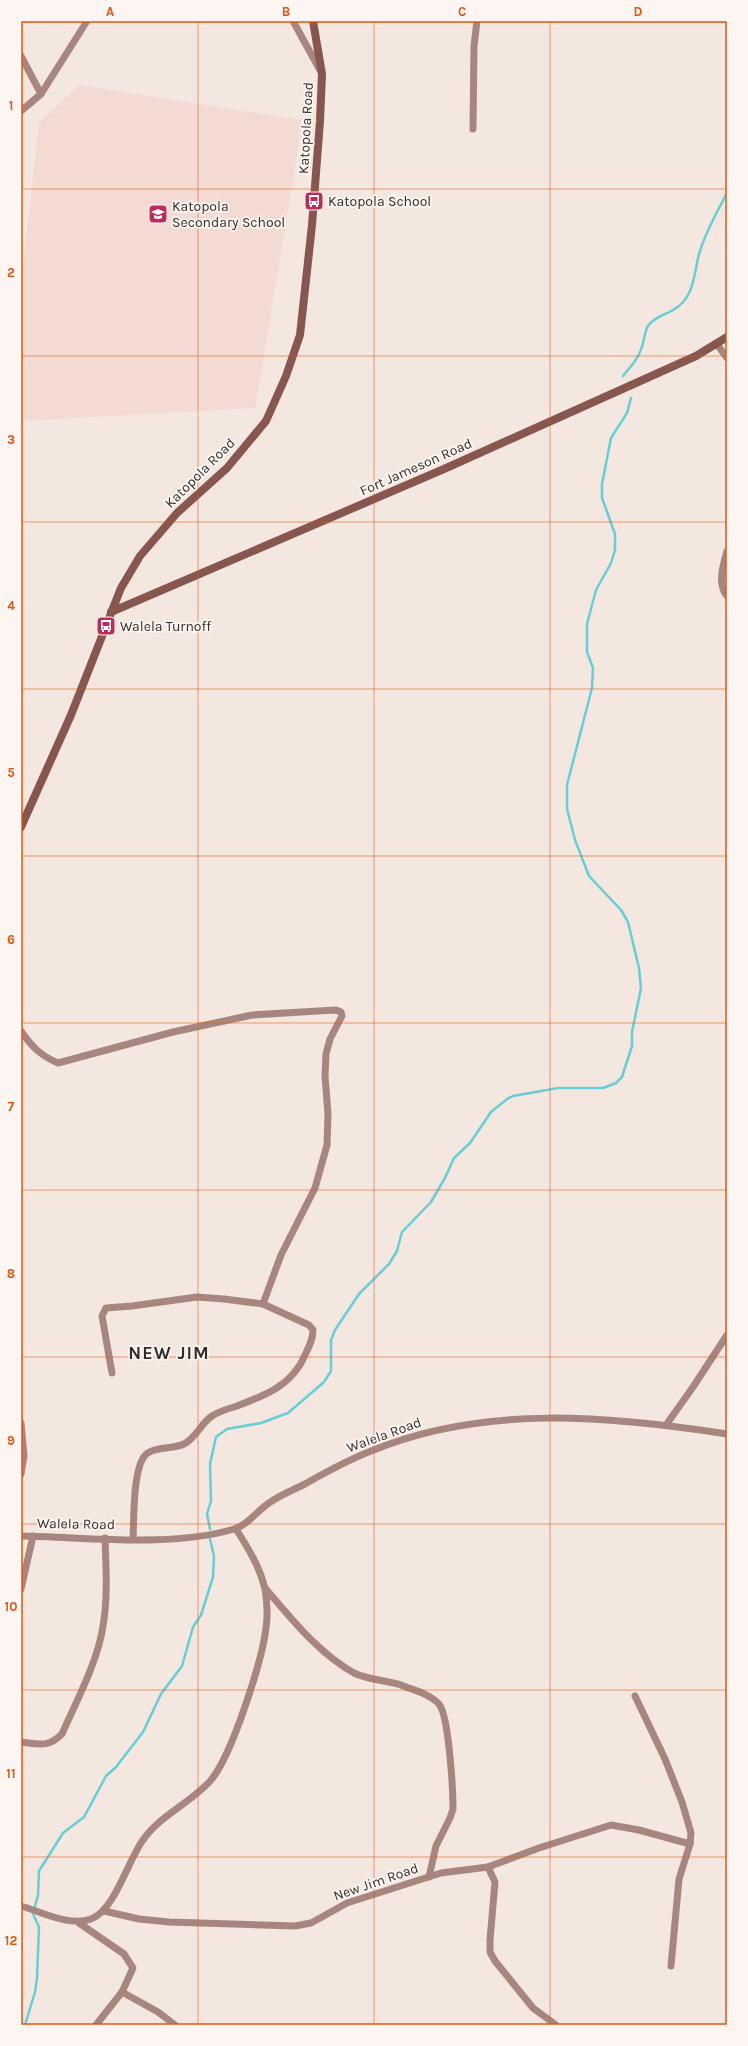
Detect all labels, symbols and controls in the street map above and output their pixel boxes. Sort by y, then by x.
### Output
text: A [106,4,114,19]
text: B [282,4,290,19]
text: C [458,4,466,19]
text: D [634,4,643,19]
street label: Katopola Road [295,82,317,174]
text: 1 [9,98,13,113]
bus stop icon: Katopola School [303,190,325,212]
place label: Katopola School [328,193,431,210]
place label: Katopola Secondary School [172,198,285,231]
school or university icon: Katopola Secondary School [147,203,169,225]
text: 2 [7,265,15,280]
text: 3 [7,432,15,447]
street label: Katopola Road [161,434,239,512]
street label: Fort Jameson Road [357,435,475,499]
text: 4 [7,598,15,613]
bus stop icon: Walela Turnoff [95,615,117,637]
place label: Walela Turnoff [120,618,211,635]
text: 5 [7,765,15,780]
text: 6 [7,932,15,947]
text: 7 [8,1099,15,1114]
text: 8 [7,1266,15,1281]
district label: NEW JIM [128,1342,210,1364]
street label: Walela Road [344,1414,424,1456]
text: 9 [7,1433,15,1448]
street label: Walela Road [37,1515,115,1533]
text: 10 [5,1599,17,1614]
text: 11 [6,1766,16,1781]
street label: New Jim Road [331,1860,421,1904]
text: 12 [5,1933,17,1948]

